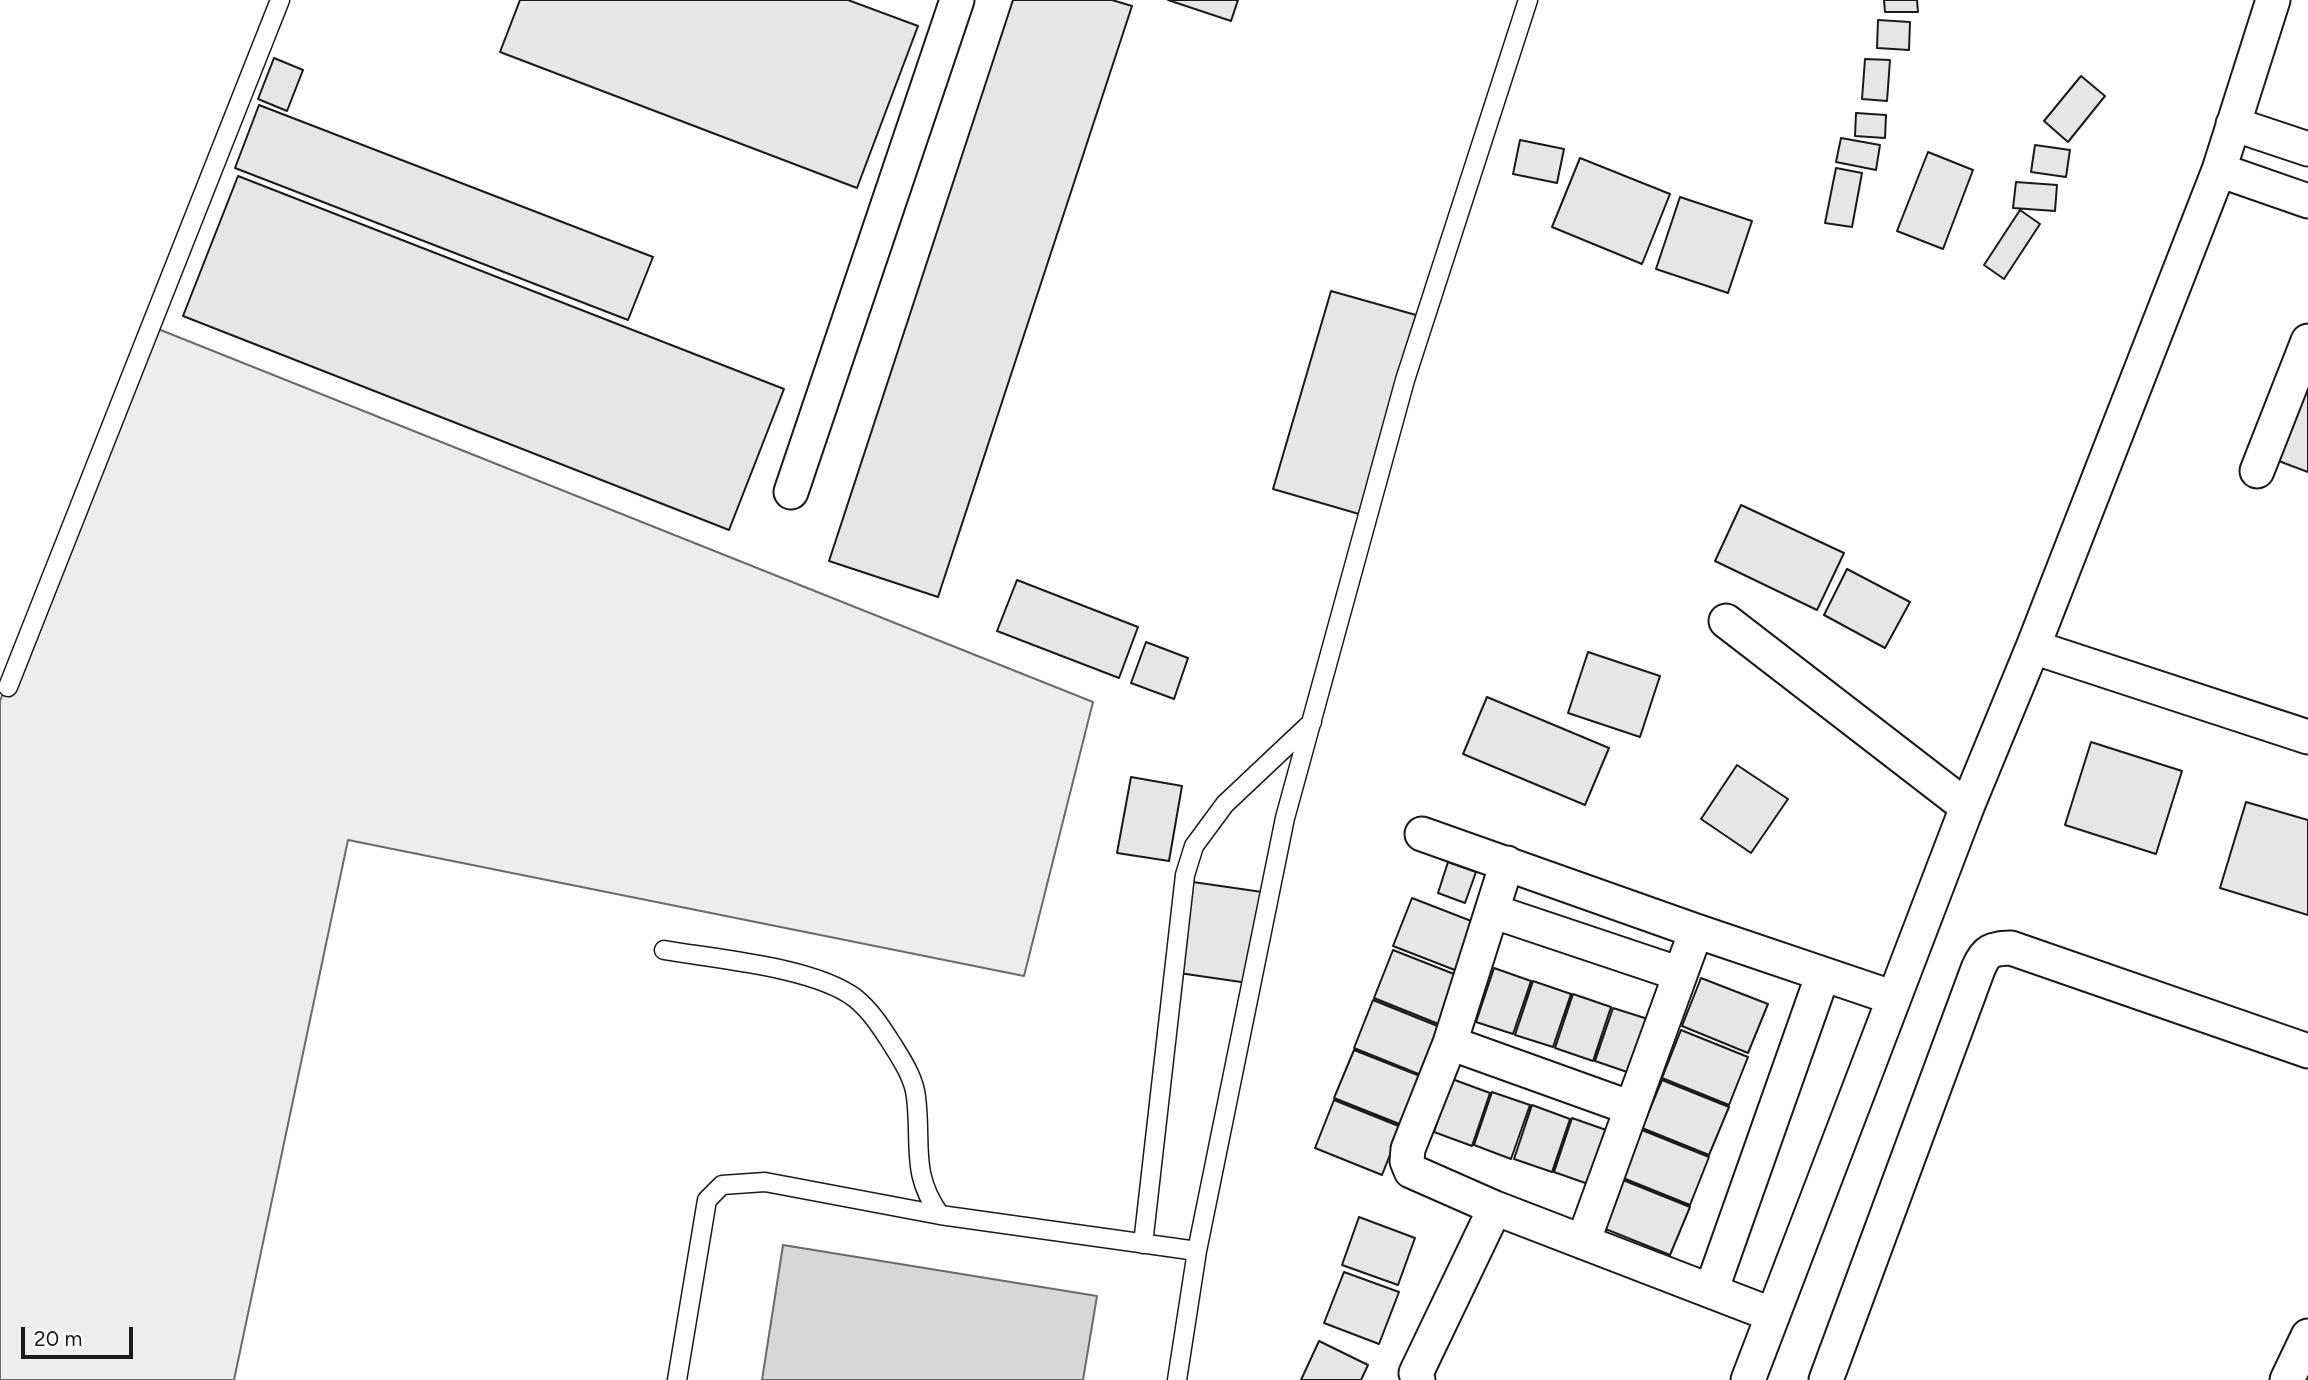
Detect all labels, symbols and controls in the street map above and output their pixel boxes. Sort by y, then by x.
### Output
scale bar [24,1314,136,1358]
text: 20 m [34,1326,82,1351]

